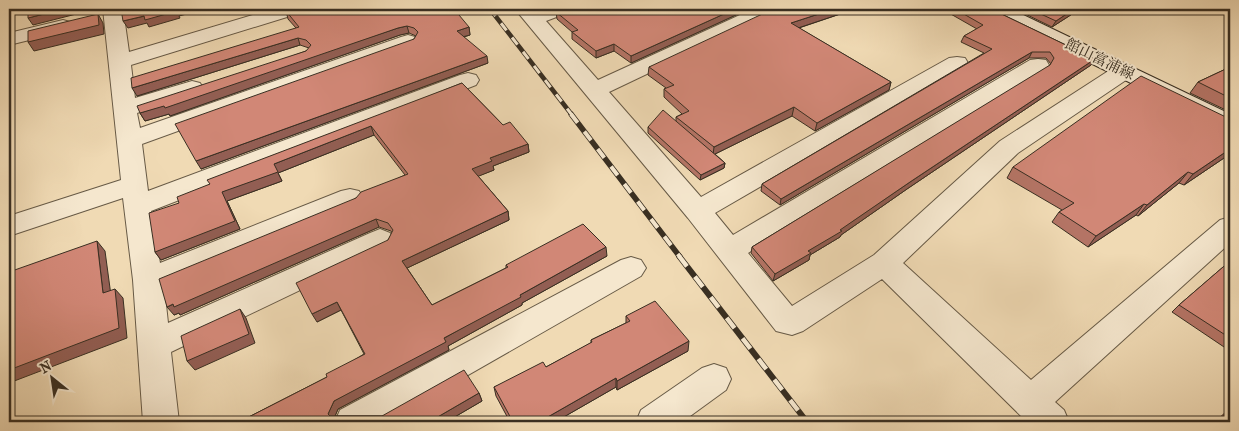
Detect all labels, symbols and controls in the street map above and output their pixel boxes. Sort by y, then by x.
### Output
street label: 館山富浦線 [1062,34,1138,84]
north arrow [28,354,78,404]
text: N [37,357,55,377]

